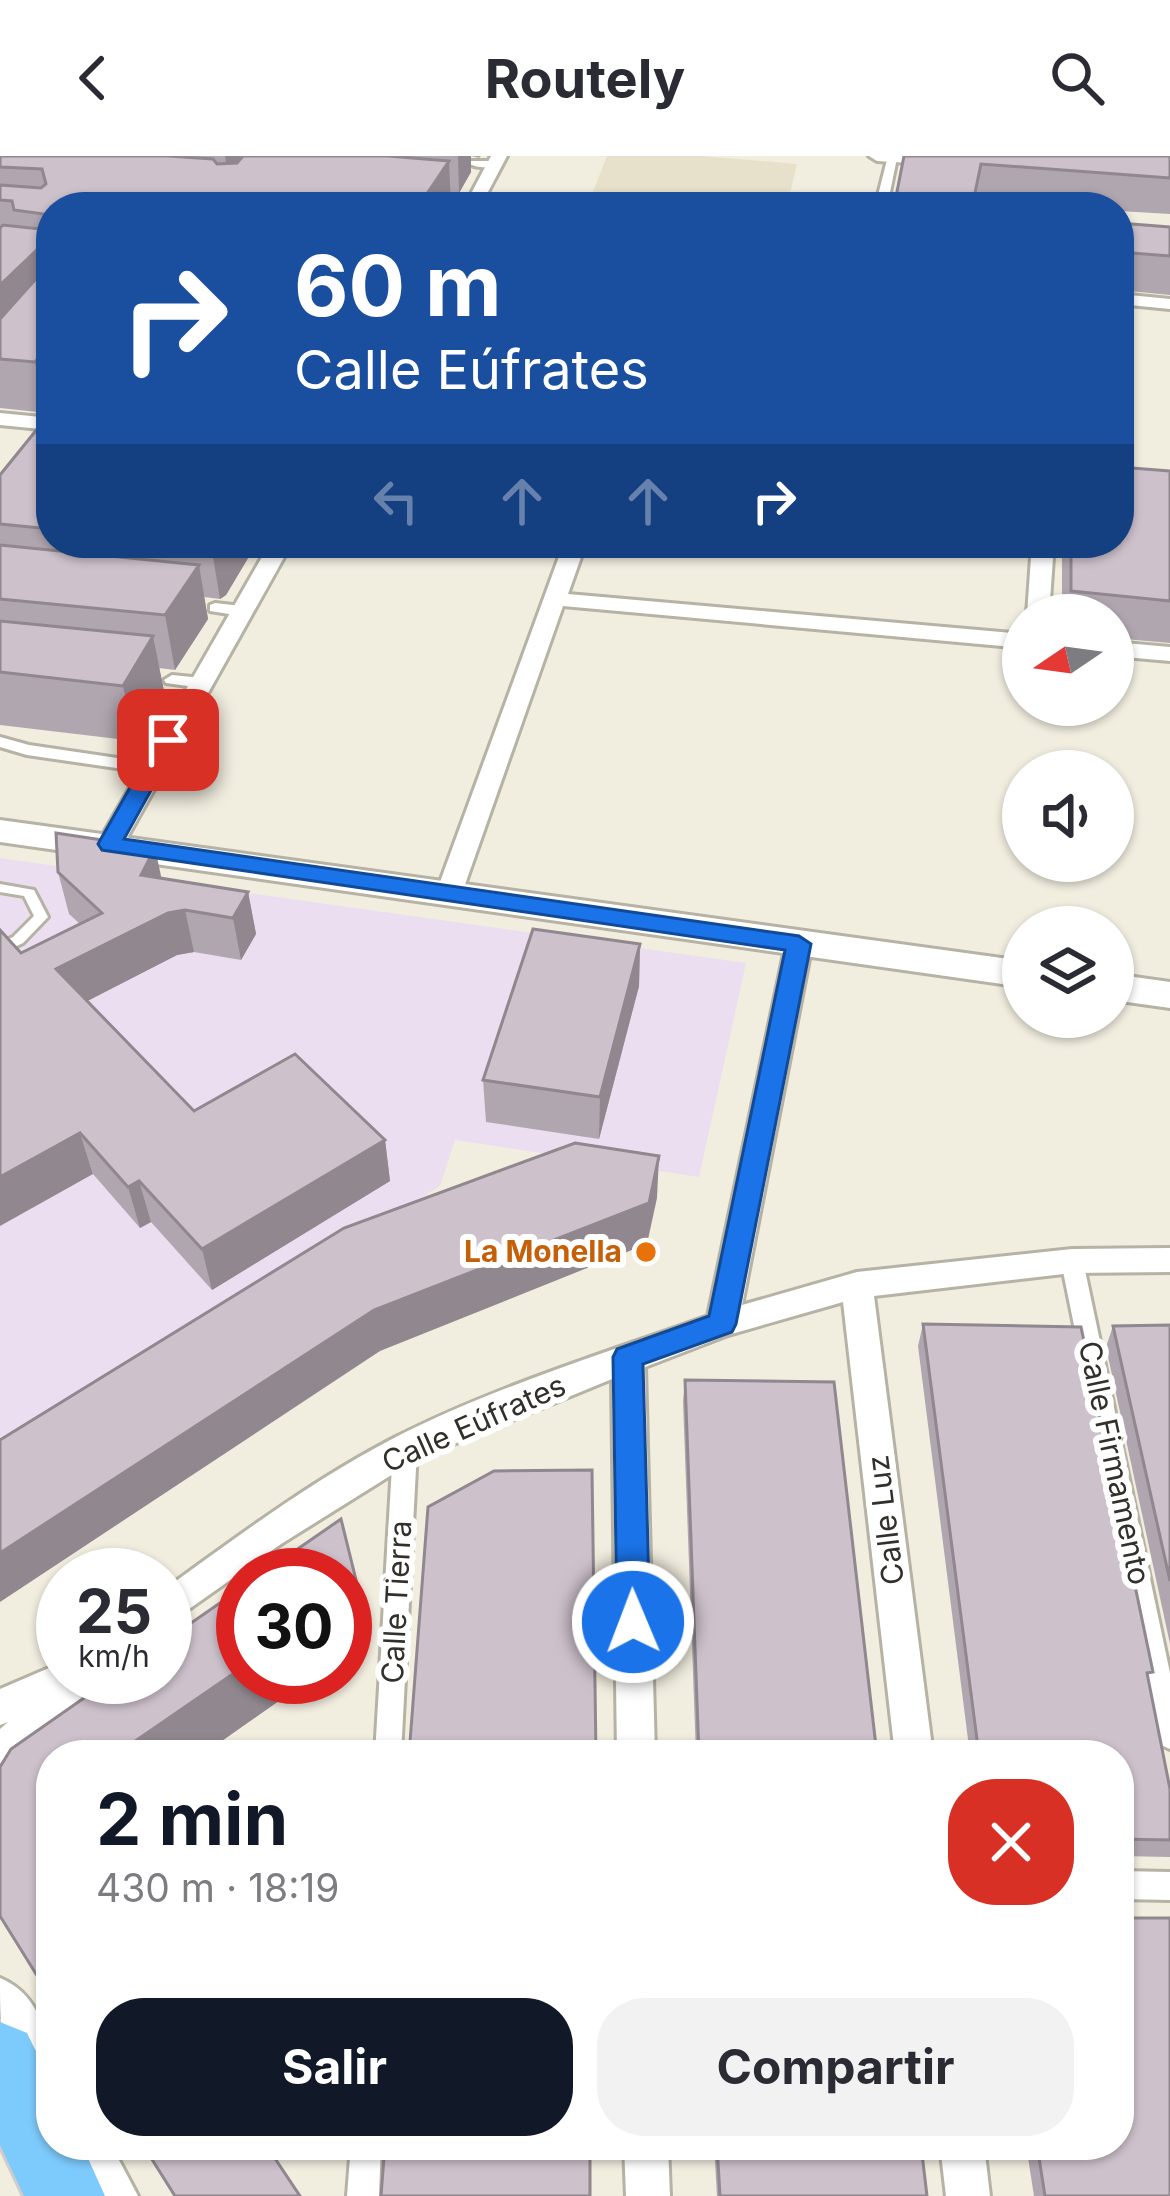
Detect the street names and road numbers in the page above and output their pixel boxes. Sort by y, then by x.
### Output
street label: Calle Firmamento [1072,1338,1158,1588]
street label: Calle Eúfrates [376,1367,571,1480]
street label: Calle Luz [859,1453,911,1587]
street label: Calle Tierra [374,1519,418,1684]

